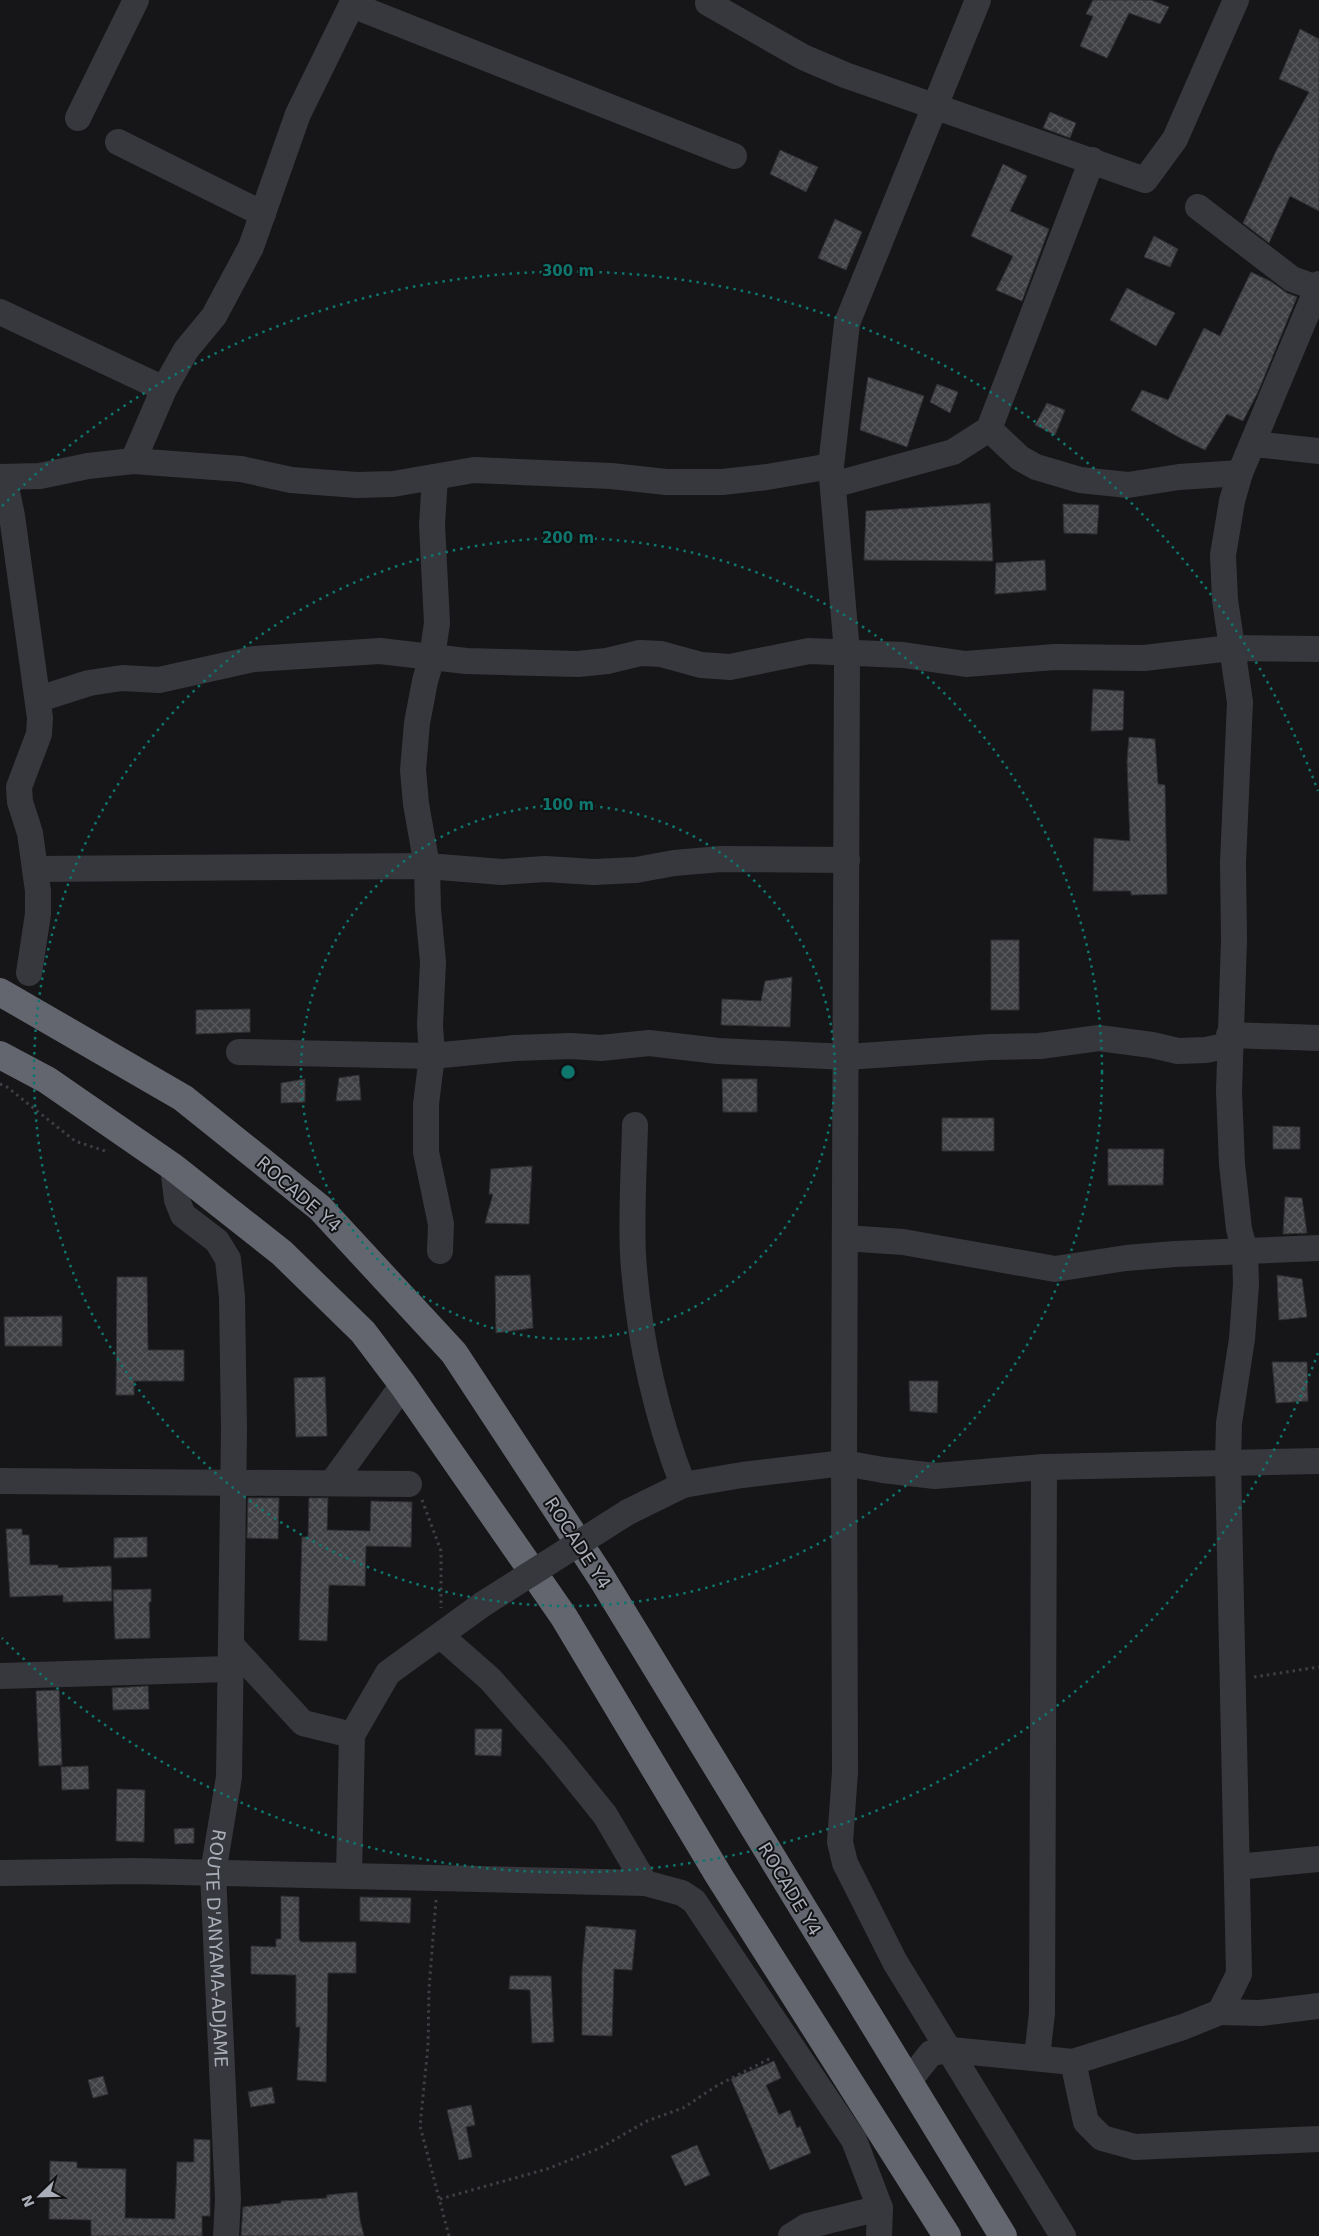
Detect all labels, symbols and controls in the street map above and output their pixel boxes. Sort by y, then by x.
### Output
text: 300 m [542,262,594,280]
text: 200 m [542,529,594,547]
text: 100 m [542,796,594,814]
centre of rings [559,1063,577,1081]
street label: ROCADE Y4 [253,1152,345,1236]
street label: ROCADE Y4 [541,1493,615,1593]
street label: ROUTE D'ANYAMA-ADJAME [202,1828,232,2068]
street label: ROCADE Y4 [754,1839,826,1939]
north arrow [15,2171,65,2221]
text: N [18,2193,38,2210]

